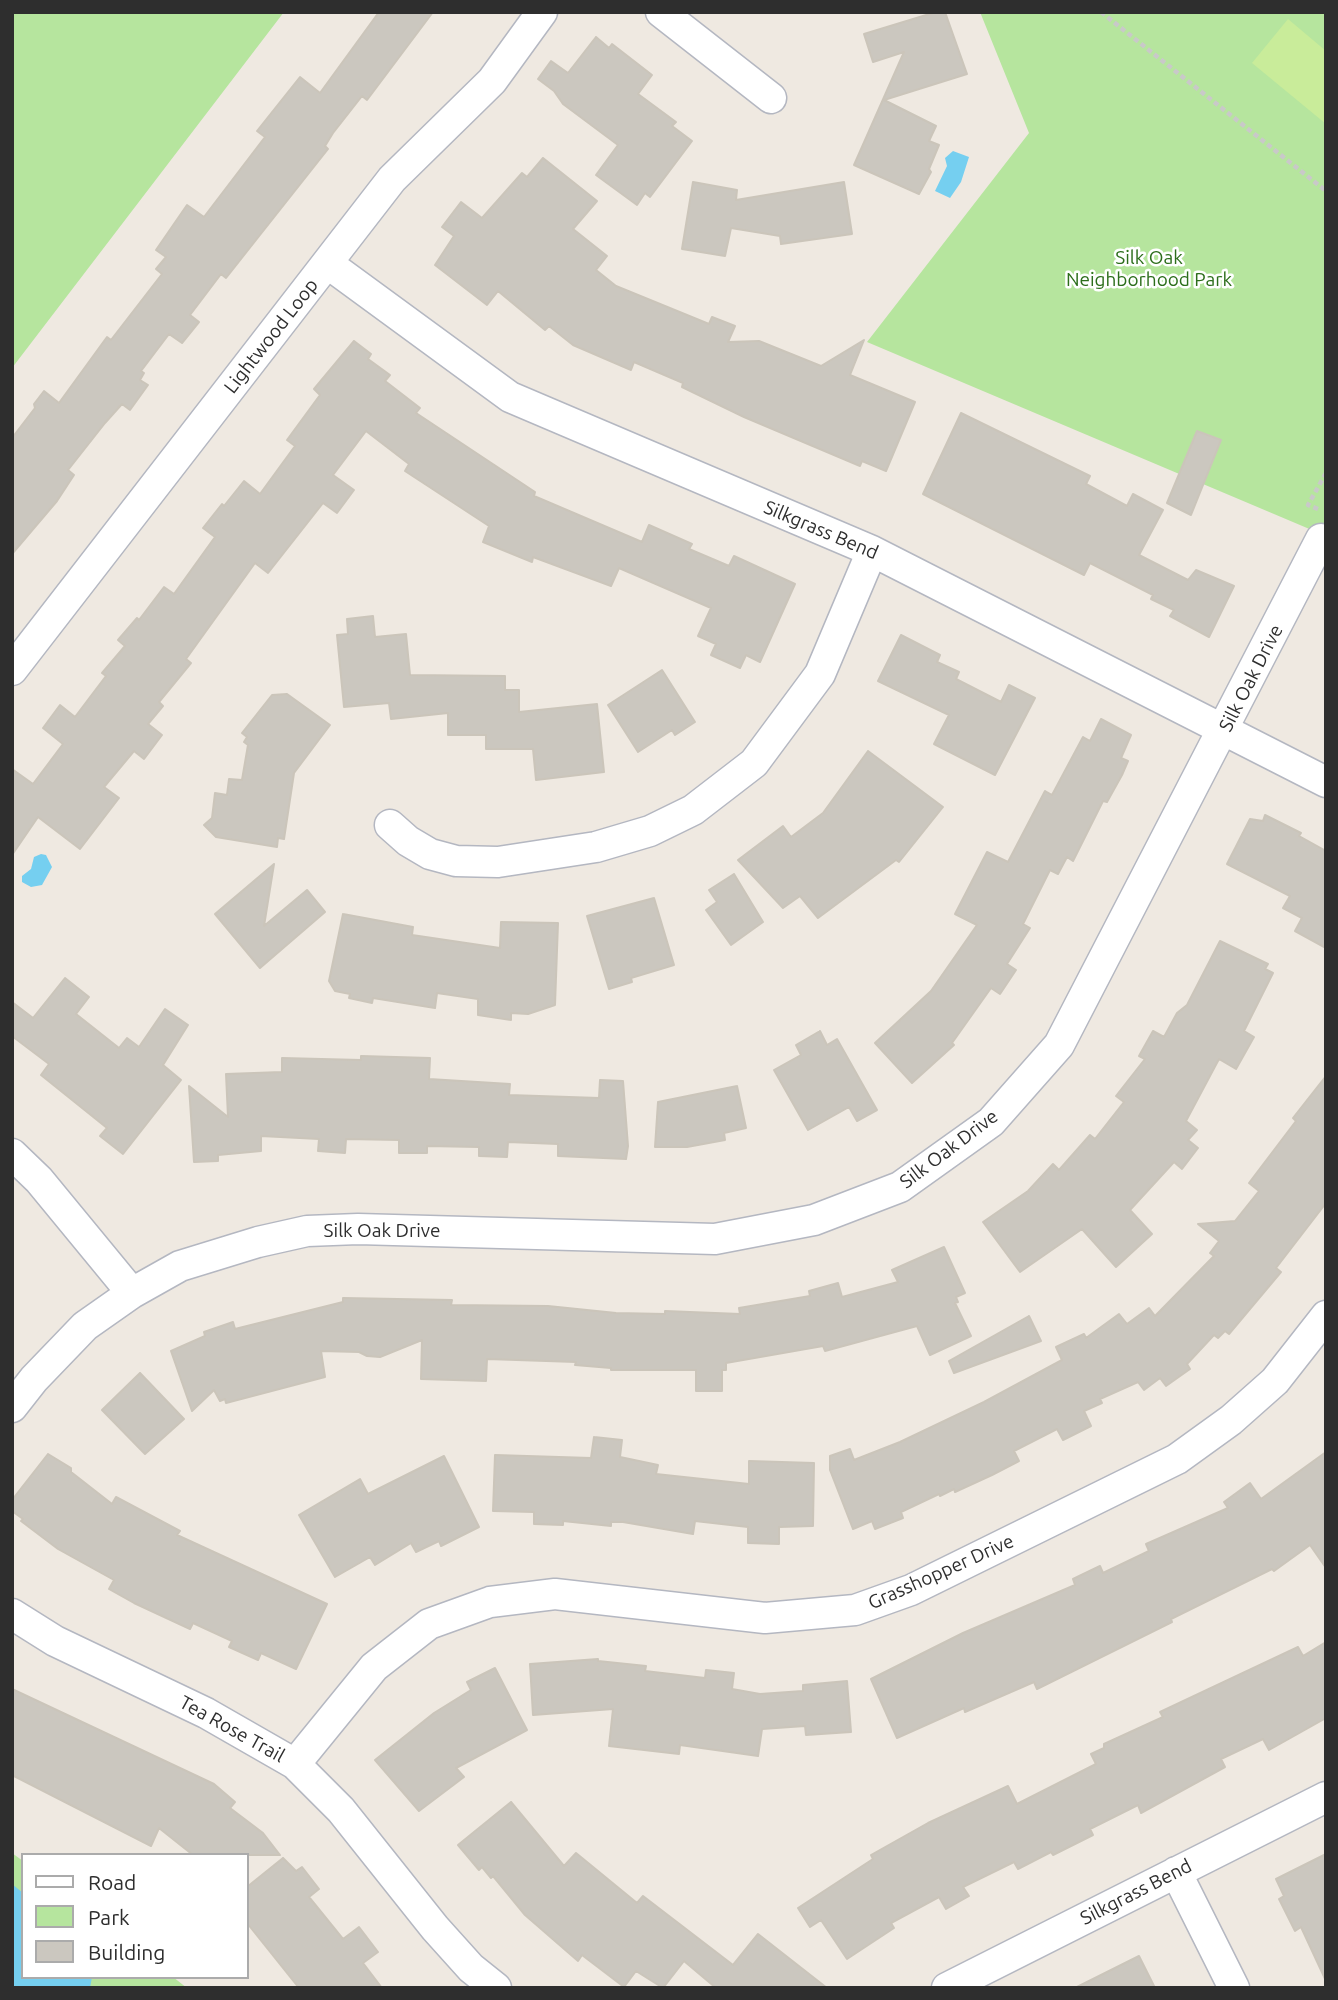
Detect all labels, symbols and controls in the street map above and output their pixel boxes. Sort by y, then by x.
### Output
park label: Silk Oak Neighborhood Park [1066,247,1232,291]
street label: Lightwood Loop [219,274,323,398]
street label: Silkgrass Bend [760,496,882,564]
street label: Silk Oak Drive [1214,621,1288,735]
street label: Silk Oak Drive [895,1105,1003,1193]
street label: Silk Oak Drive [324,1220,440,1242]
street label: Grasshopper Drive [865,1530,1017,1614]
street label: Tea Rose Trail [175,1691,289,1767]
legend [21,1853,248,1979]
street label: Silkgrass Bend [1076,1854,1196,1930]
text: Road [88,1870,136,1894]
text: Park [88,1905,130,1929]
text: Building [88,1940,165,1964]

